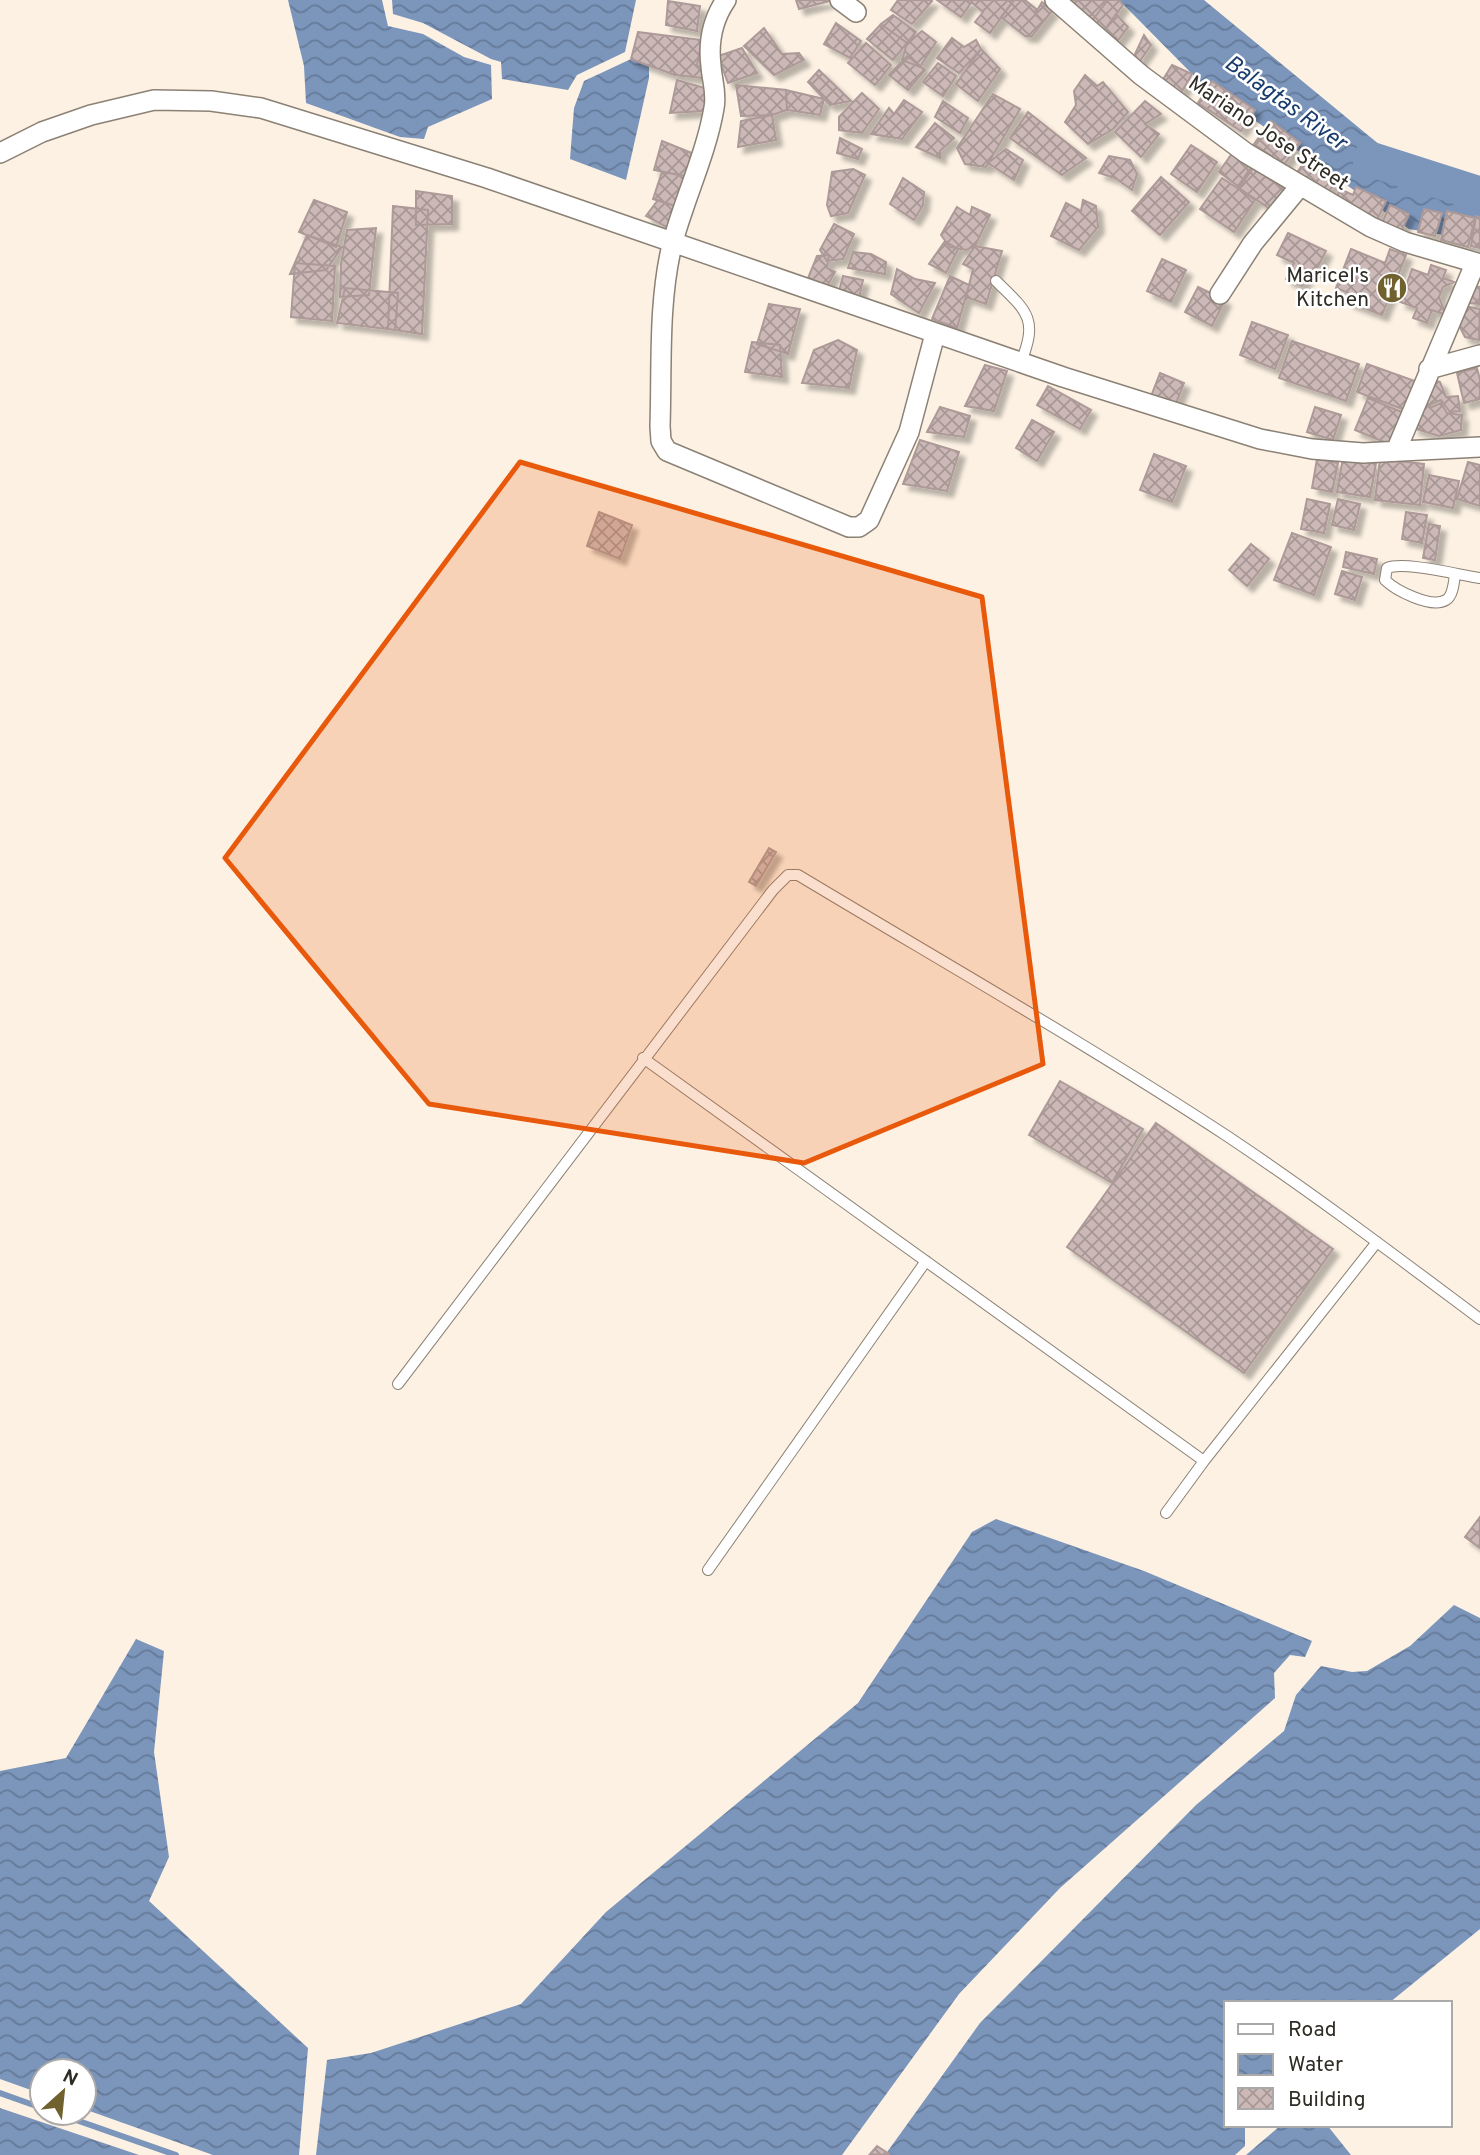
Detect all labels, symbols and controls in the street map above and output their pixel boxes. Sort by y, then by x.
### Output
water label: Balagtas River [1218,50,1354,159]
street label: Mariano Jose Street [1183,70,1353,198]
place label: Maricel's Kitchen [1286,263,1369,314]
restaurant icon: Maricel's Kitchen [1375,271,1409,305]
legend [1224,2001,1452,2127]
text: Road [1288,2017,1337,2044]
text: Water [1288,2052,1343,2079]
north arrow [28,2057,98,2127]
text: N [58,2065,81,2092]
text: Building [1288,2087,1366,2114]

